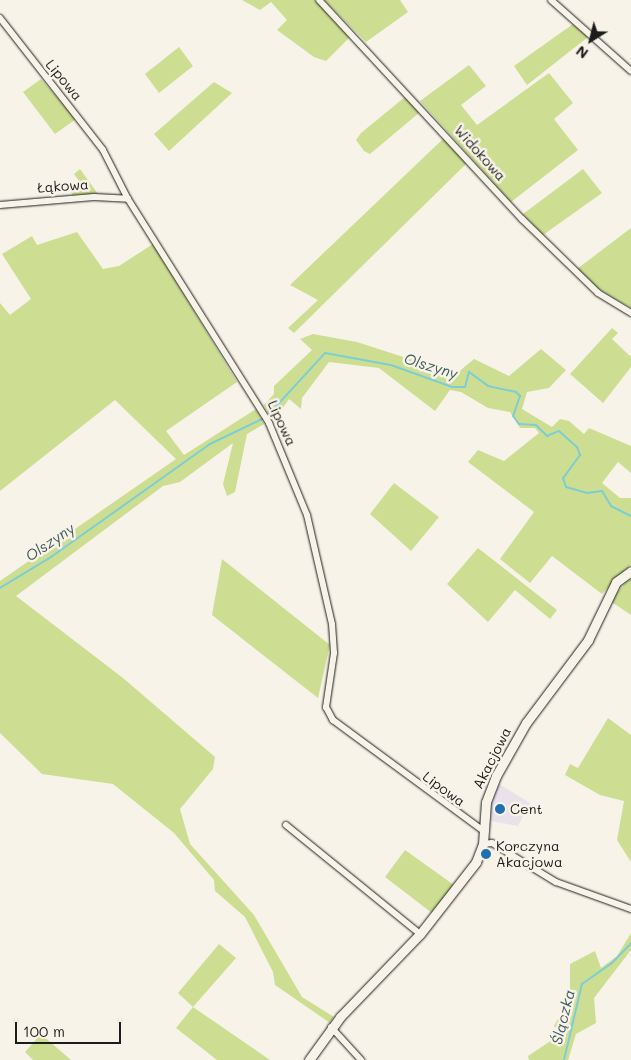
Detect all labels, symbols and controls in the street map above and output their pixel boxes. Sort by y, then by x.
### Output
north arrow [566,15,616,65]
text: N [572,42,592,63]
street label: Lipowa [42,56,86,104]
street label: Widokowa [451,122,509,184]
street label: Łąkowa [37,176,89,196]
water label: Olszyny [402,349,460,383]
street label: Lipowa [264,398,300,448]
water label: Olszyny [22,519,78,565]
street label: Akacjowa [469,724,515,792]
street label: Lipowa [420,768,468,810]
place label: Cent [510,801,543,817]
marker: Cent [494,803,506,815]
place label: Korczyna Akacjowa [496,838,563,870]
marker: Korczyna Akacjowa [480,848,492,860]
water label: Ślączka [547,988,579,1046]
scale bar [18,1012,124,1044]
text: 100 m [23,1021,65,1041]

